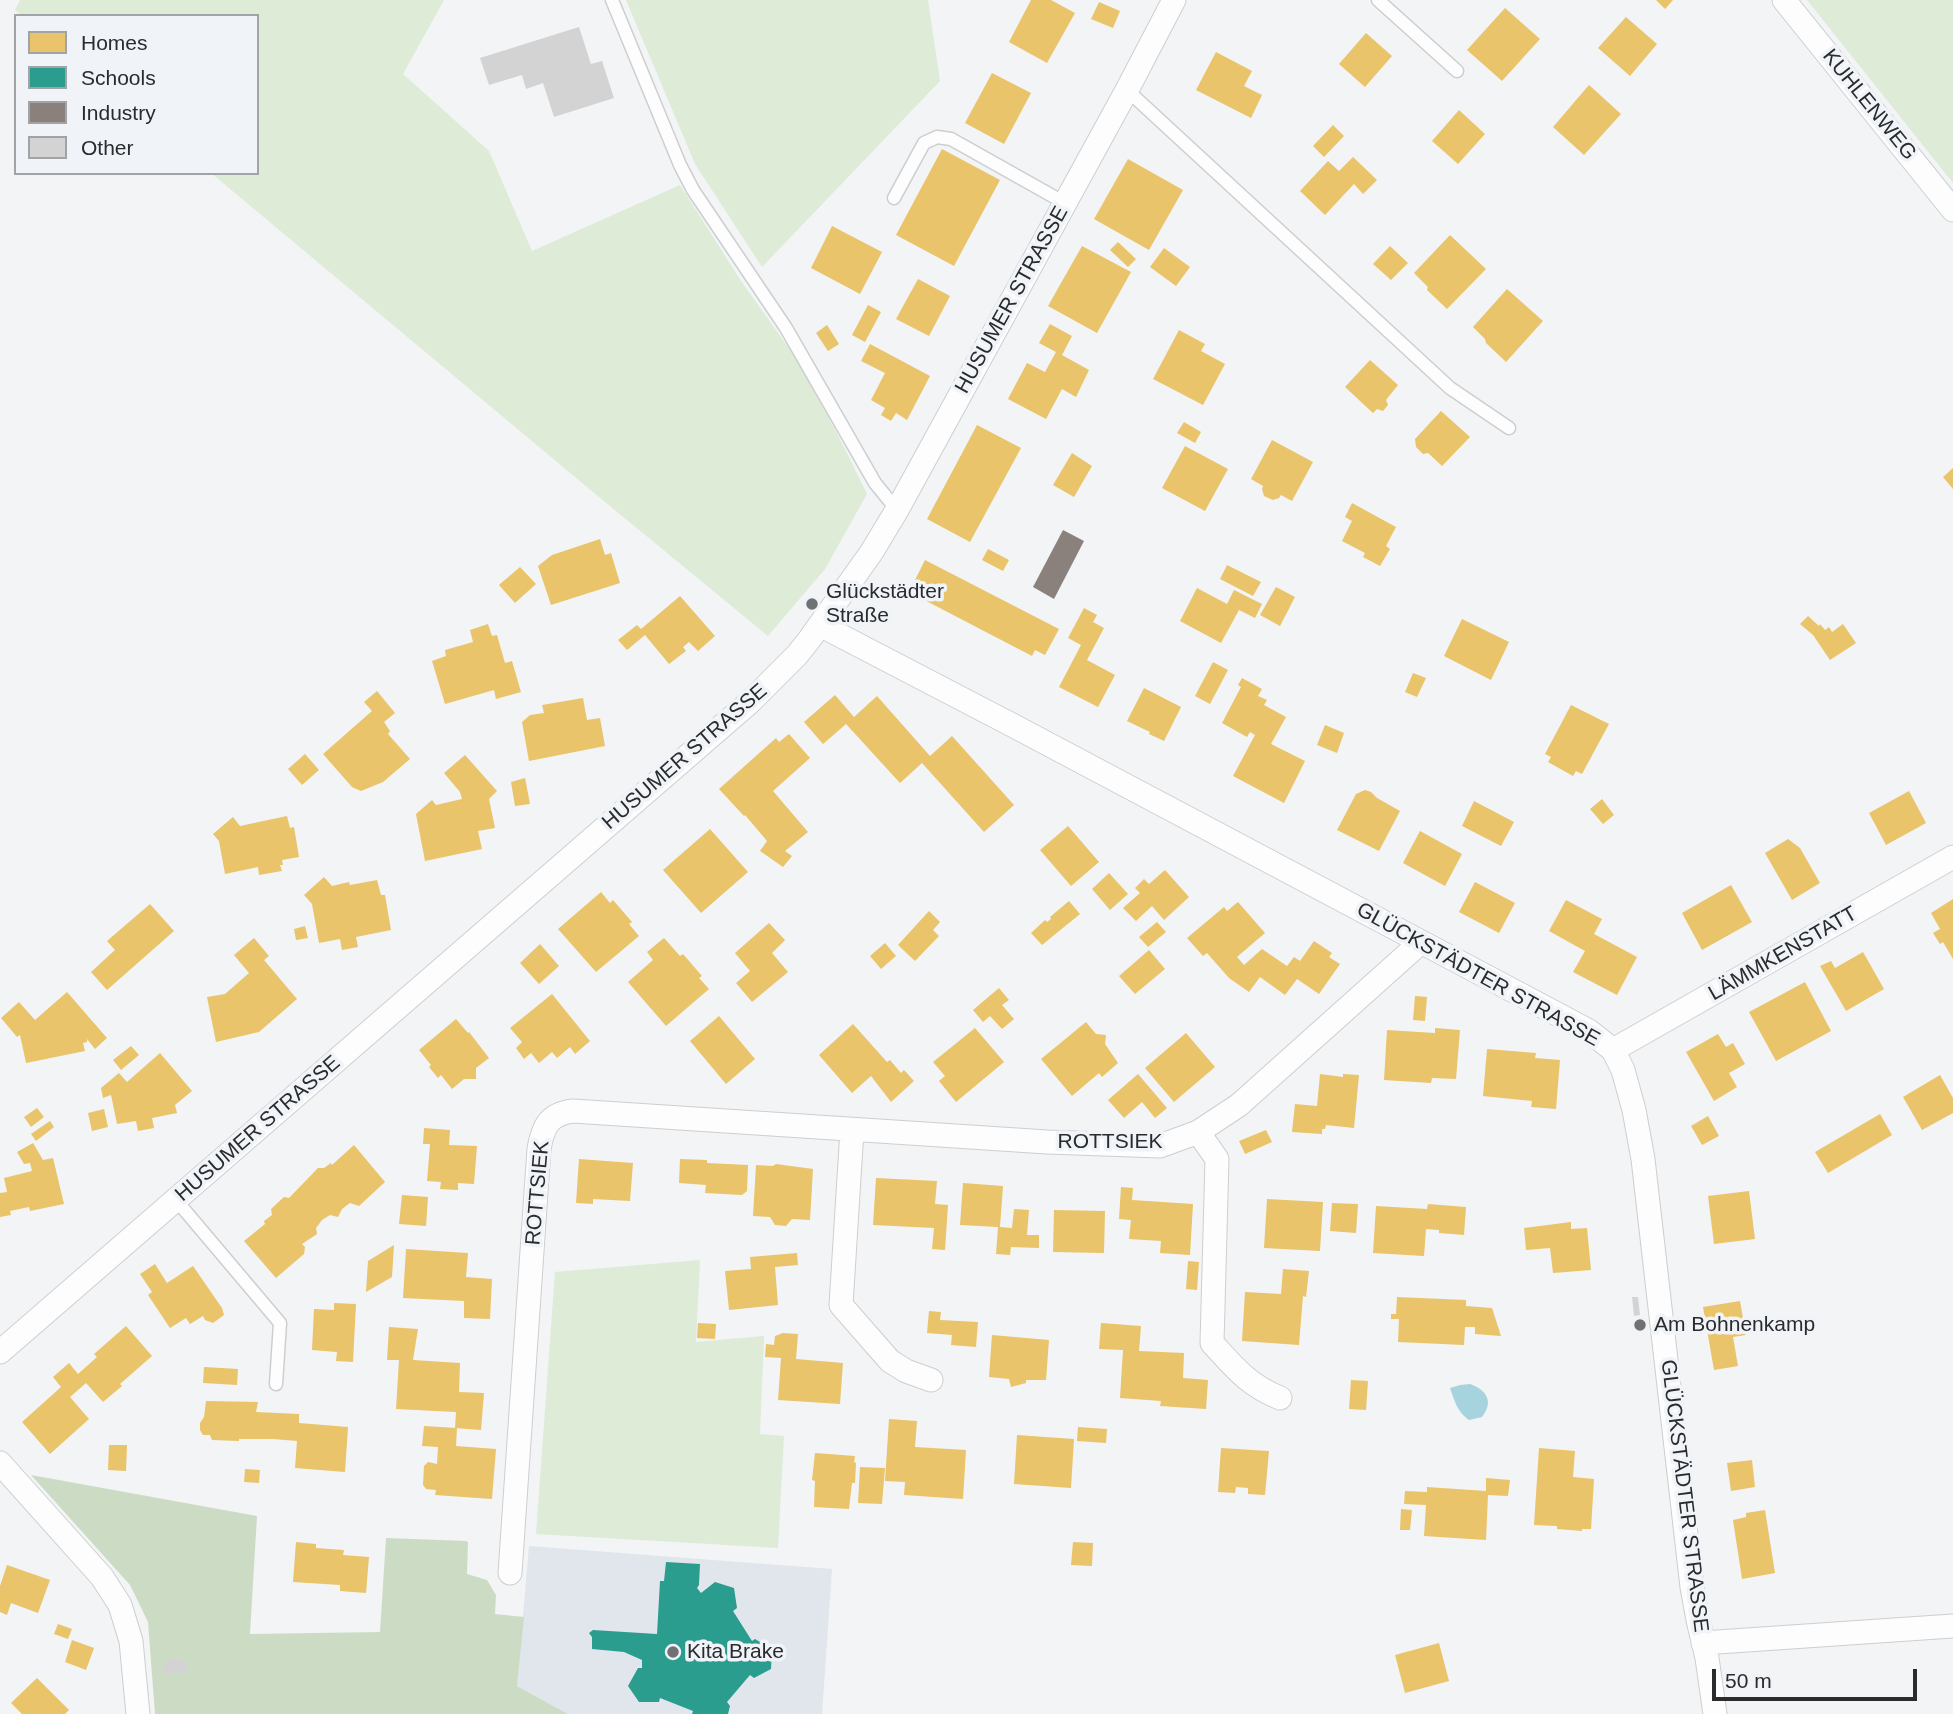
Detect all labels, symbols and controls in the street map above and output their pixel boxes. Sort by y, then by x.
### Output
legend [14,14,259,175]
text: Homes [81,31,148,54]
street label: KUHLENWEG [1817,44,1921,166]
text: Schools [81,66,156,89]
text: Industry [81,101,156,124]
text: Other [81,136,134,159]
street label: HUSUMER STRASSE [950,202,1074,398]
place label: Glückstädter Straße [826,579,944,629]
marker: Glückstädter Straße [804,596,820,612]
street label: HUSUMER STRASSE [597,679,773,835]
street label: GLÜCKSTÄDTER STRASSE [1352,898,1604,1052]
street label: LÄMMKENSTATT [1704,901,1862,1007]
street label: HUSUMER STRASSE [170,1051,346,1207]
street label: ROTTSIEK [1057,1129,1163,1155]
street label: ROTTSIEK [521,1140,555,1246]
place label: Am Bohnenkamp [1654,1312,1815,1338]
marker: Am Bohnenkamp [1632,1317,1648,1333]
street label: GLÜCKSTÄDTER STRASSE [1655,1358,1713,1634]
place label: Kita Brake [687,1639,784,1665]
marker: Kita Brake [665,1644,681,1660]
scale bar [1715,1654,1920,1698]
text: 50 m [1725,1669,1772,1692]

